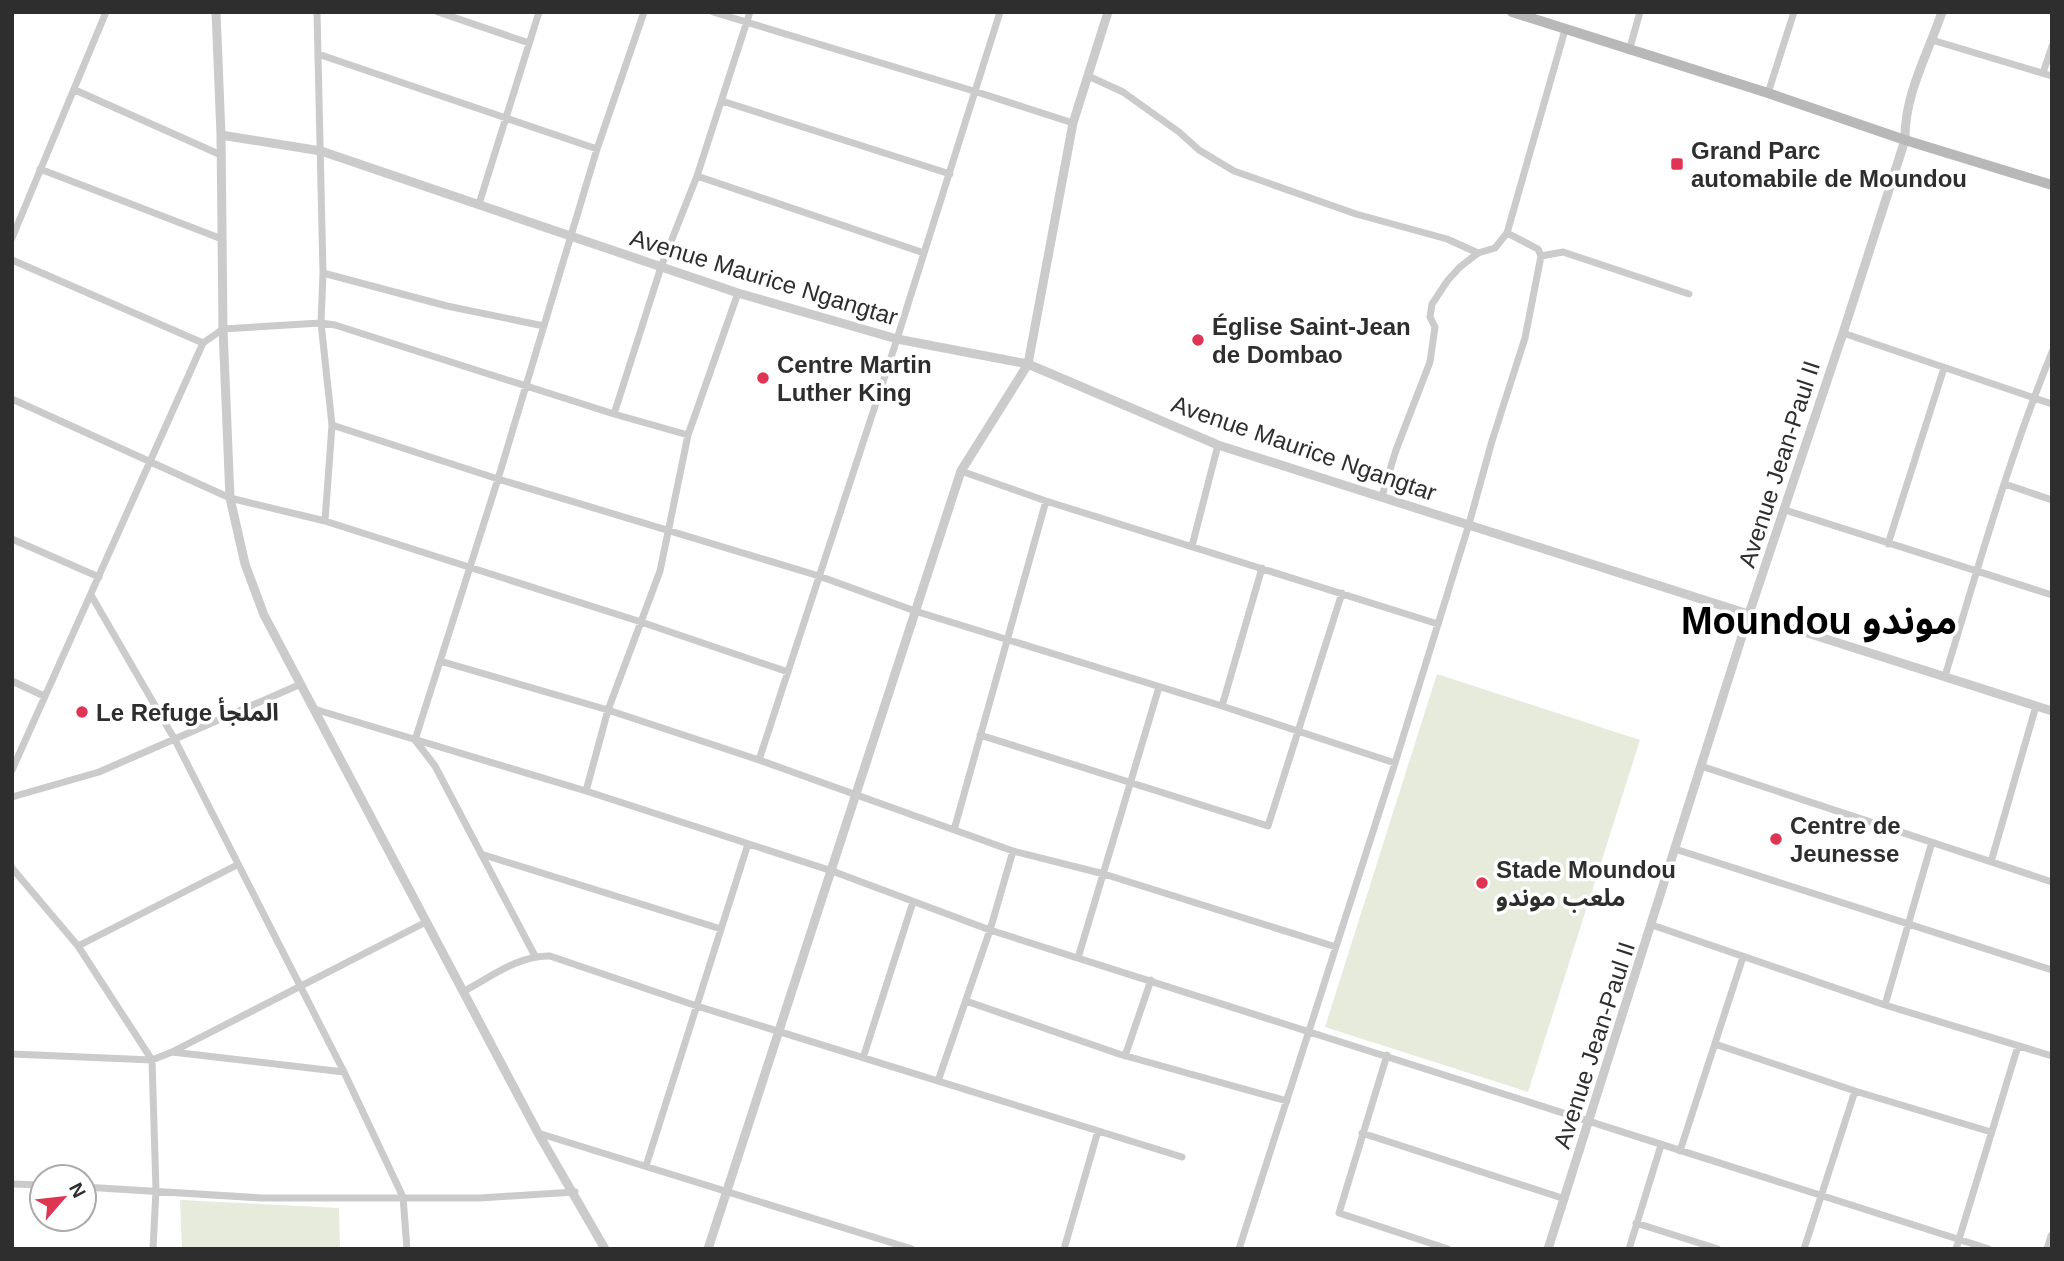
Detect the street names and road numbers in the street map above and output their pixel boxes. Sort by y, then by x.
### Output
street label: Avenue Maurice Ngangtar [627,223,901,331]
street label: Avenue Jean-Paul II [1733,357,1825,571]
street label: Avenue Maurice Ngangtar [1168,390,1440,506]
street label: Avenue Jean-Paul II [1548,938,1640,1152]

